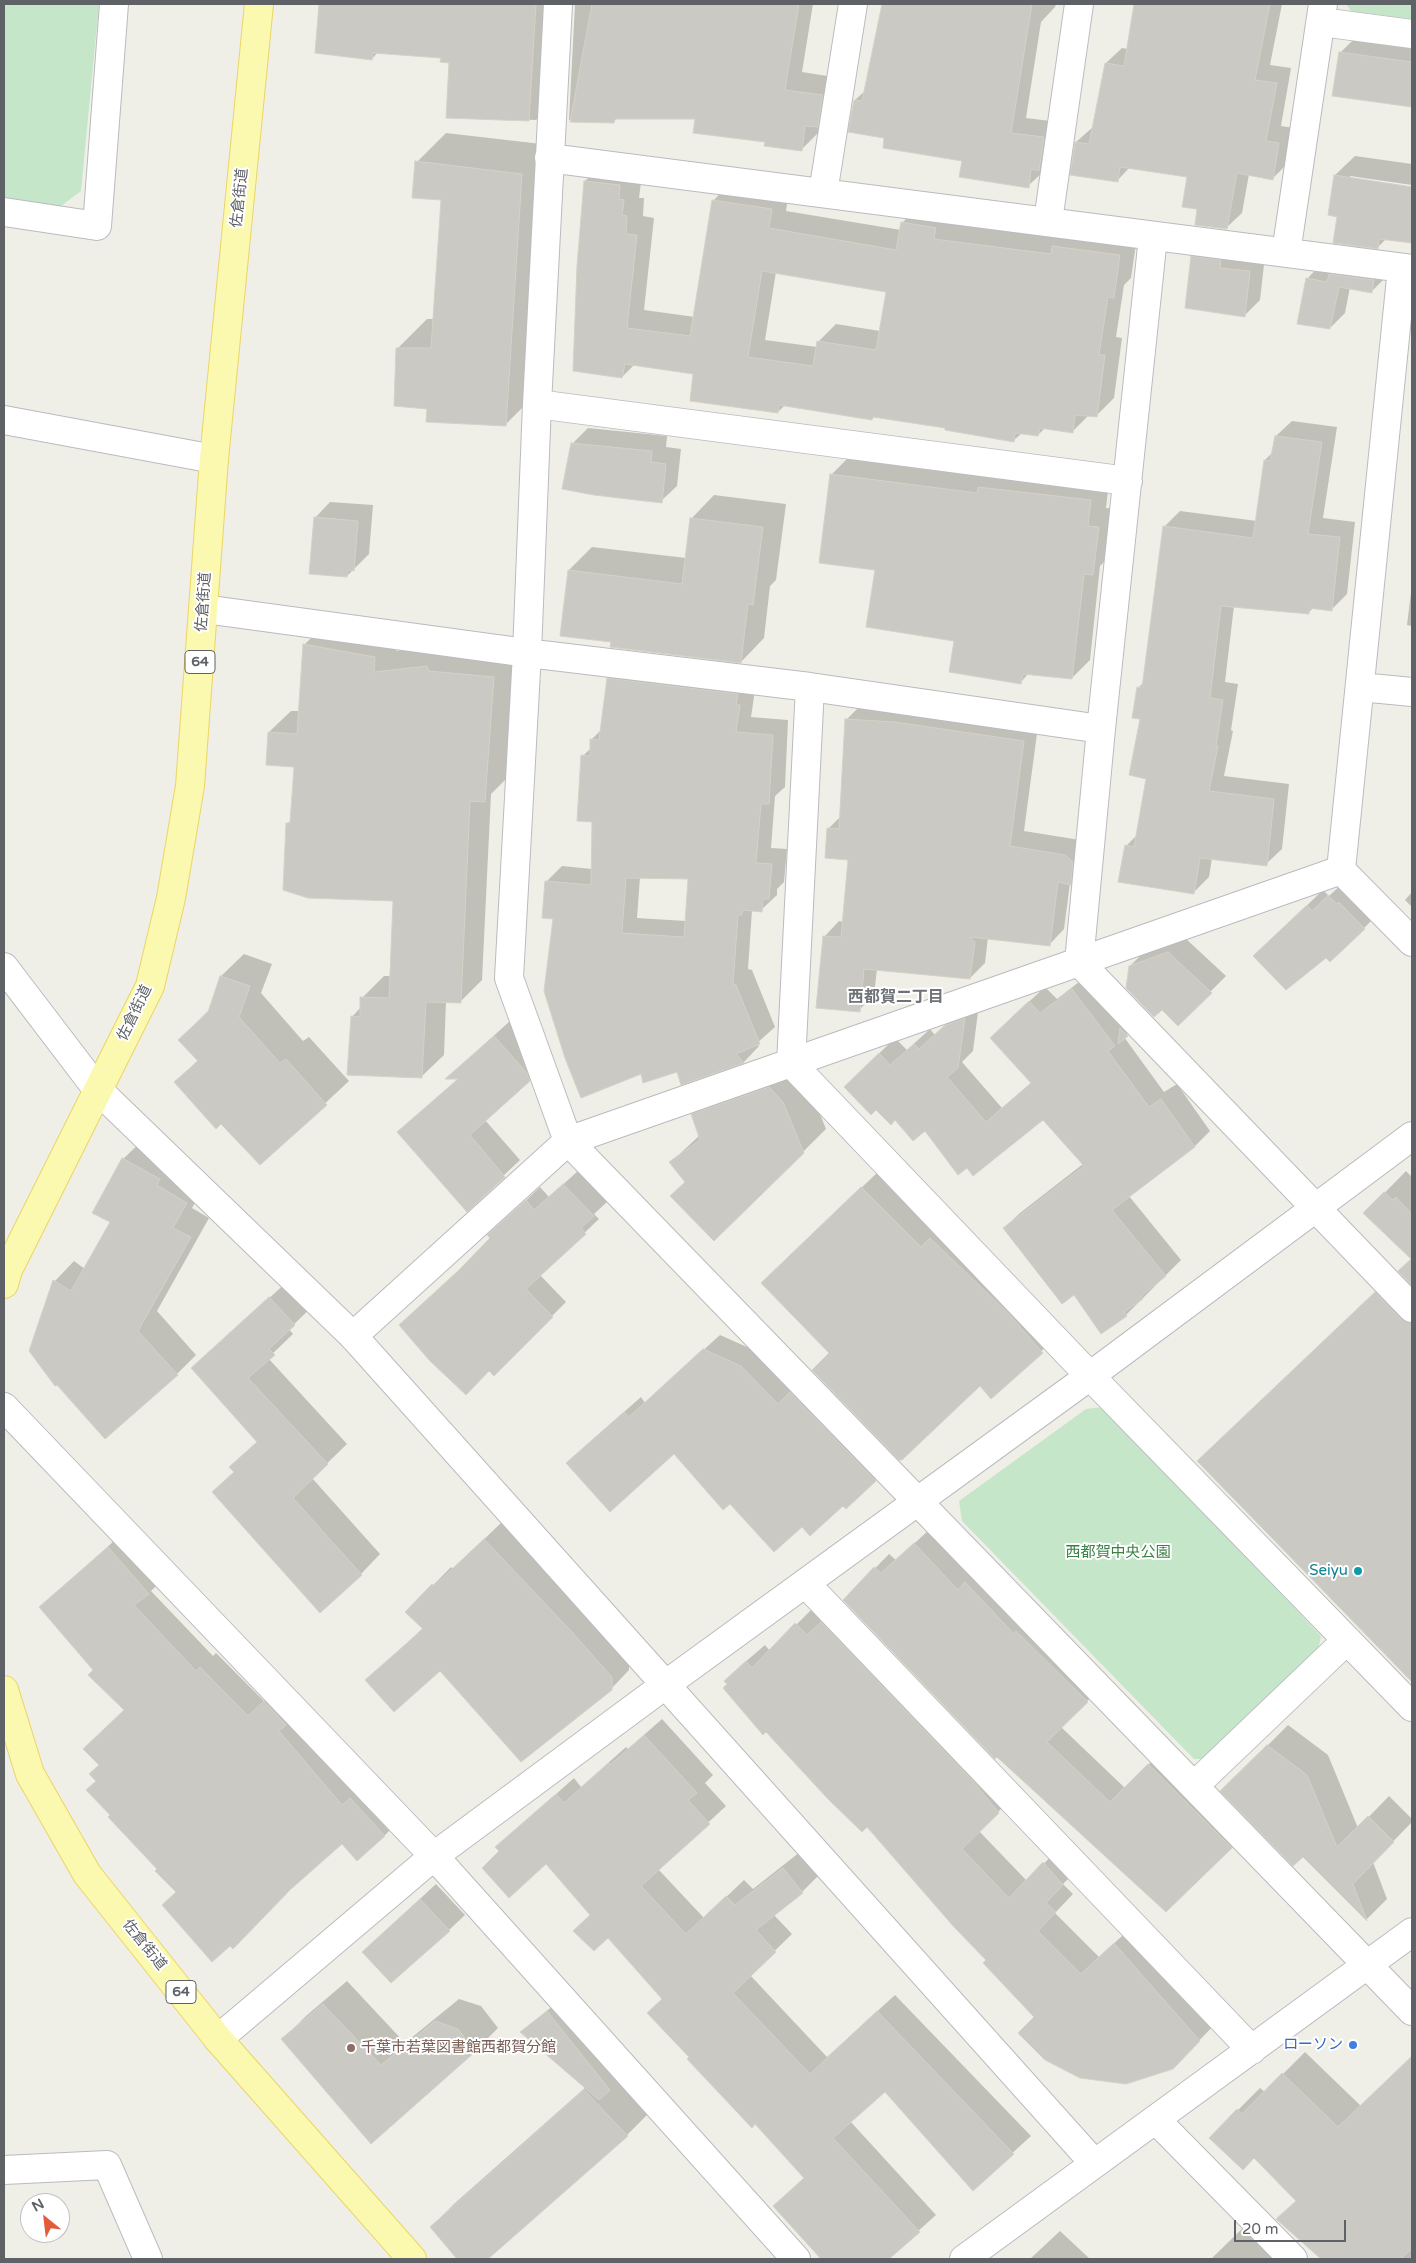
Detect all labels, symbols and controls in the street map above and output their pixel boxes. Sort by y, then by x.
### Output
street label: 佐倉街道 [228,167,252,229]
street label: 佐倉街道 [193,571,215,633]
road number: 64 [185,650,215,674]
street label: 佐倉街道 [114,982,156,1044]
district label: 西都賀二丁目 [848,988,944,1008]
park label: 西都賀中央公園 [1066,1544,1170,1562]
place label: Seiyu [1309,1562,1348,1580]
marker: Seiyu [1352,1565,1364,1577]
street label: 佐倉街道 [118,1916,170,1974]
road number: 64 [166,1980,196,2004]
place label: ローソン [1283,2036,1343,2054]
place label: 千葉市若葉図書館西都賀分館 [361,2039,556,2057]
marker: ローソン [1347,2039,1359,2051]
marker: 千葉市若葉図書館西都賀分館 [345,2042,357,2054]
north arrow [20,2193,70,2243]
text: N [29,2195,47,2215]
scale bar [1236,2210,1348,2242]
text: 20 m [1242,2220,1279,2238]

